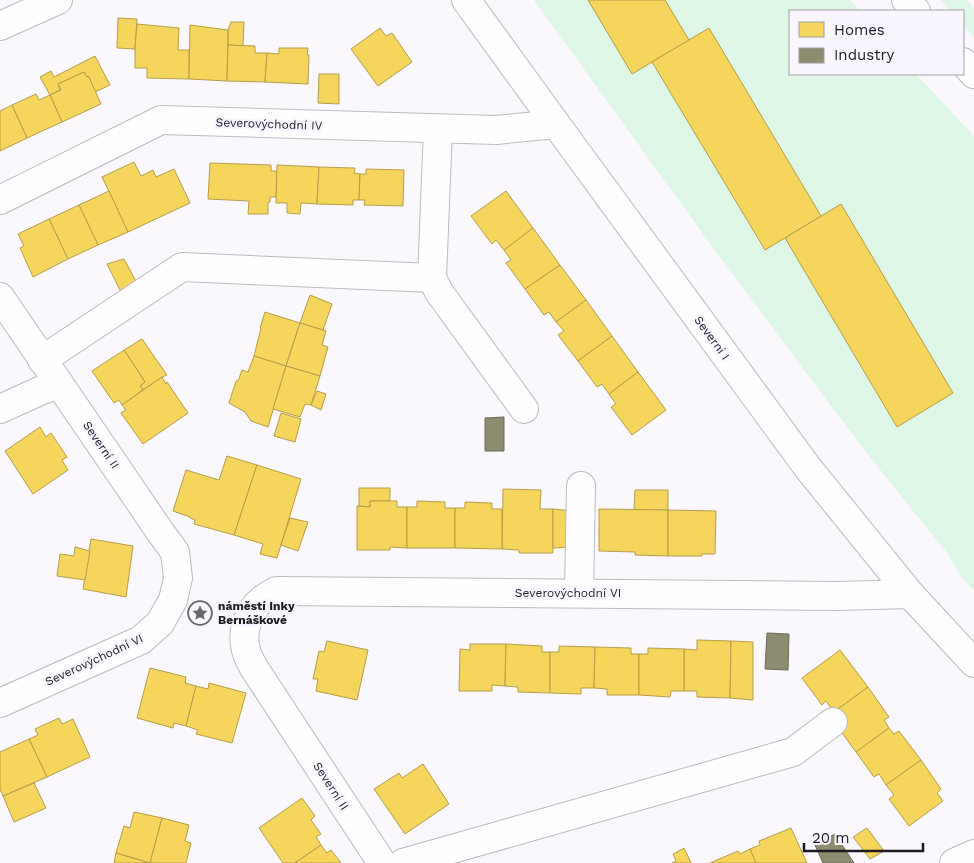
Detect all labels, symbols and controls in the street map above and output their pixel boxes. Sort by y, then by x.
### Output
legend [789,10,964,75]
text: Homes [834,21,885,39]
text: Industry [834,46,895,64]
street label: Severovýchodní IV [215,115,323,133]
street label: Severní I [691,313,733,363]
street label: Severní II [80,419,122,471]
street label: Severovýchodní VI [515,586,621,600]
place label: náměstí Inky Bernáškové [218,599,295,627]
place icon: náměstí Inky Bernáškové [187,600,213,626]
street label: Severovýchodní VI [43,631,145,689]
street label: Severní II [310,759,352,813]
scale bar [804,820,923,852]
text: 20 m [812,829,850,847]

